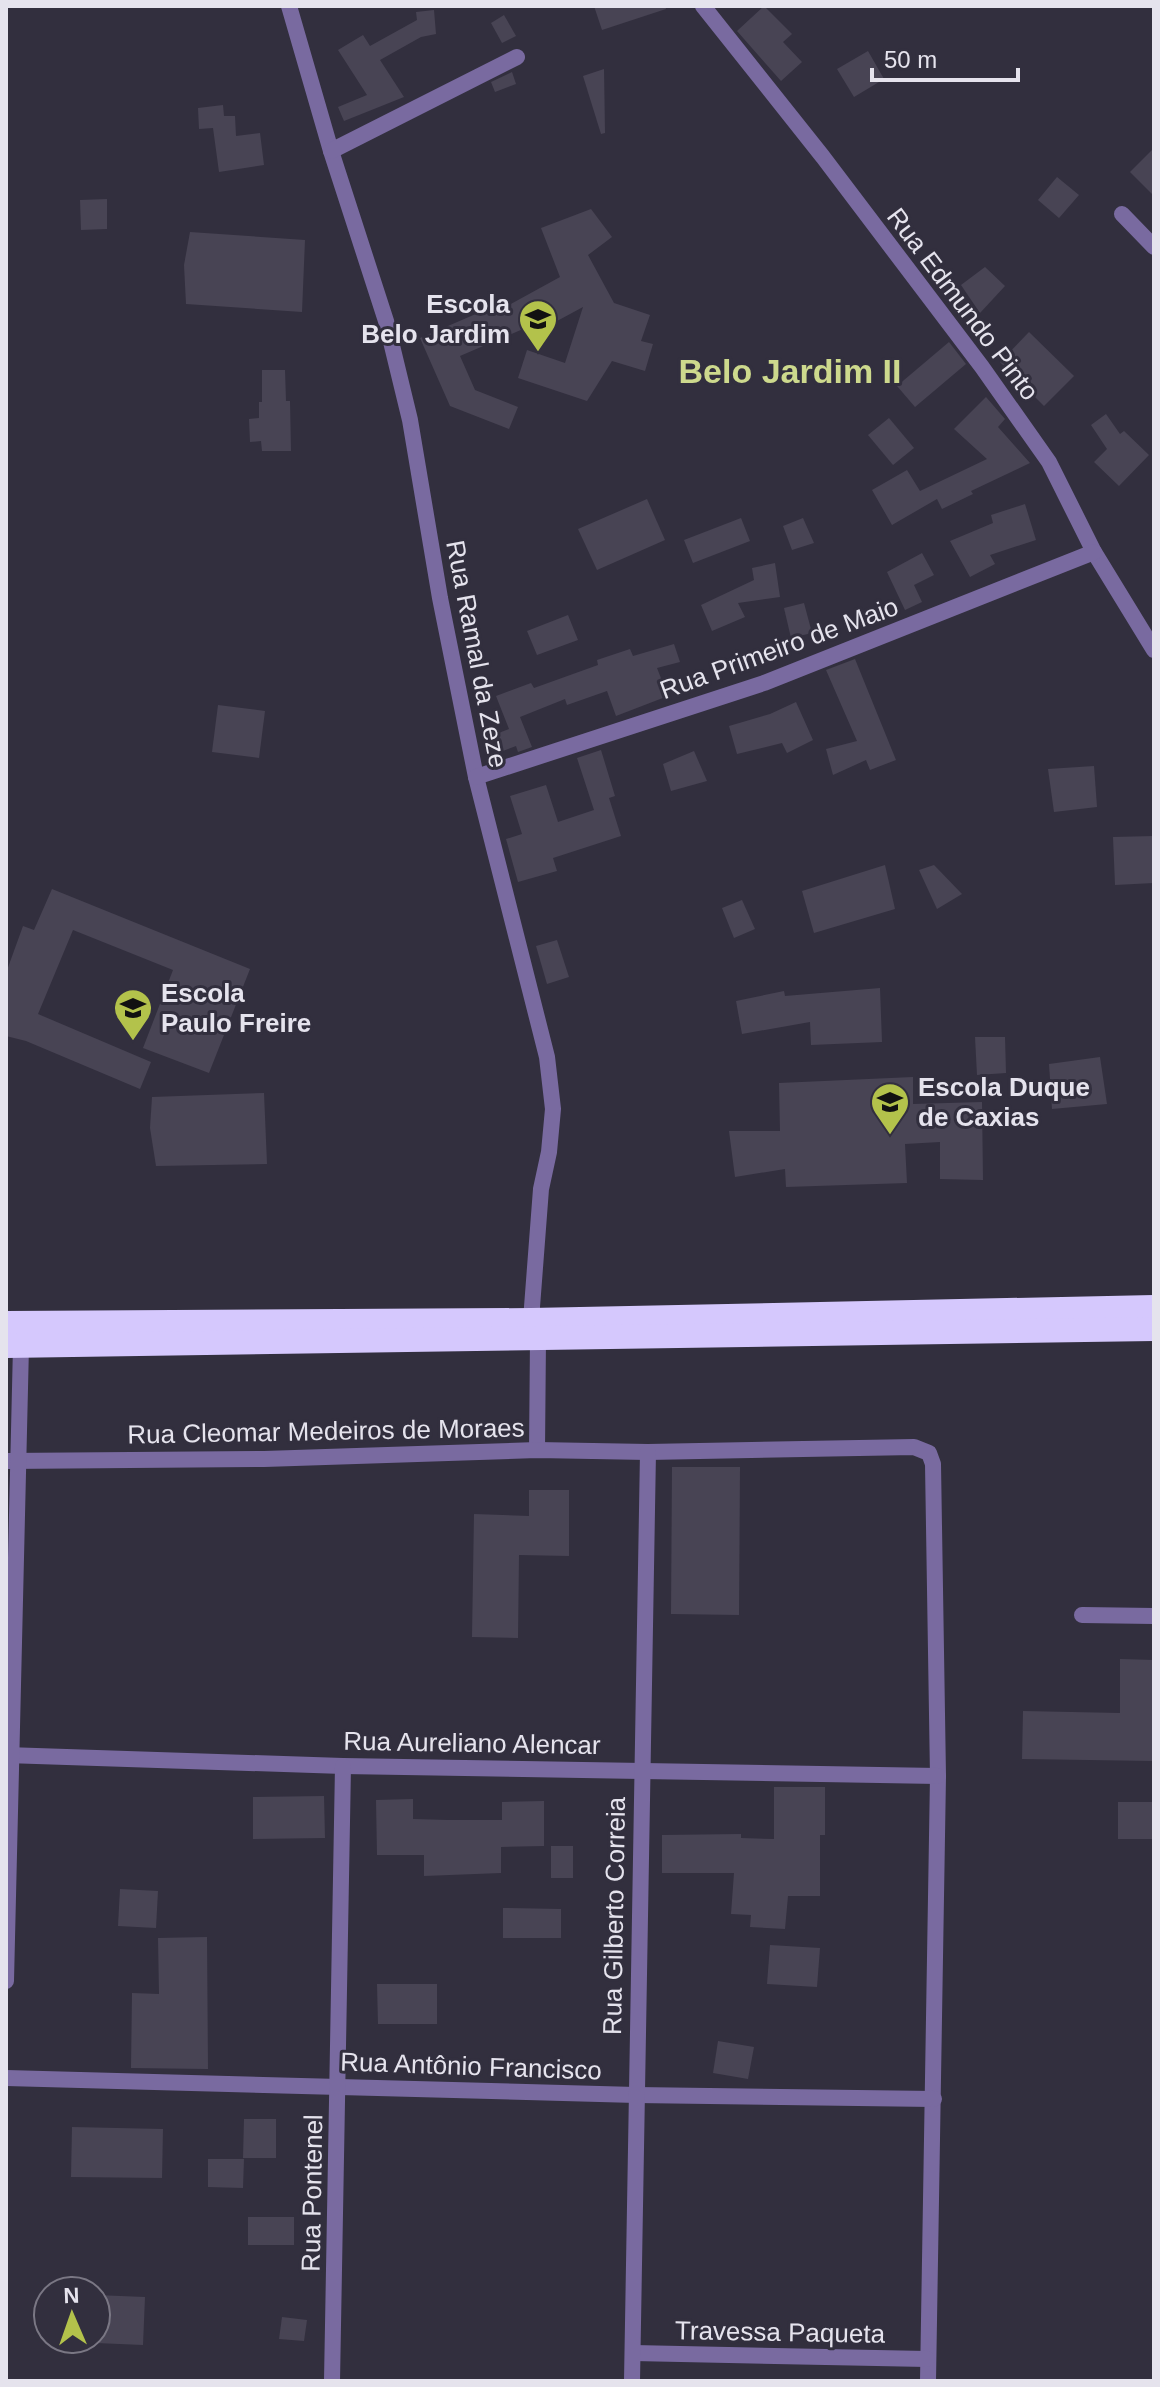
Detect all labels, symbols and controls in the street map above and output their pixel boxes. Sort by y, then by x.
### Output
scale bar [872,32,1018,82]
text: 50 m [884,46,937,73]
street label: Rua Edmundo Pinto [881,202,1045,406]
place label: Escola Belo Jardim [361,289,511,349]
school or university icon: Escola Belo Jardim [517,298,559,353]
district label: Belo Jardim II [679,352,901,390]
street label: Rua Ramal da Zeze [440,538,514,770]
street label: Rua Primeiro de Maio [656,591,902,705]
place label: Escola Paulo Freire [161,978,311,1038]
school or university icon: Escola Paulo Freire [112,987,154,1042]
place label: Escola Duque de Caxias [918,1072,1090,1132]
school or university icon: Escola Duque de Caxias [869,1081,911,1136]
street label: Rua Cleomar Medeiros de Moraes [127,1413,525,1449]
street label: Rua Aureliano Alencar [343,1726,601,1760]
street label: Rua Gilberto Correia [597,1796,631,2035]
street label: Rua Antônio Francisco [340,2046,602,2086]
street label: Rua Pontenel [296,2114,328,2272]
north arrow [32,2275,112,2355]
text: N [63,2283,80,2308]
street label: Travessa Paqueta [675,2315,886,2349]

